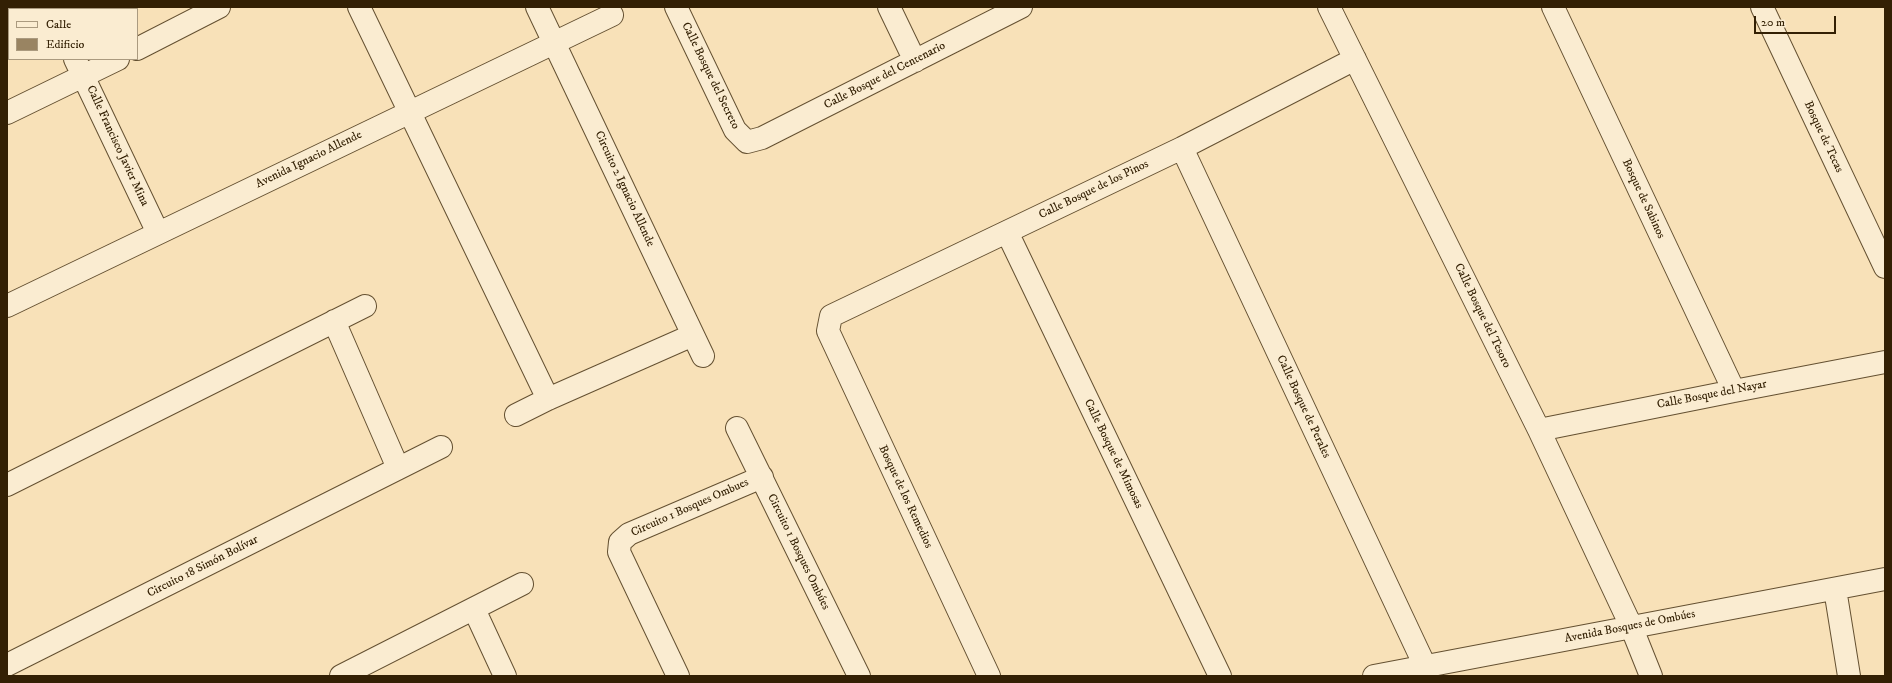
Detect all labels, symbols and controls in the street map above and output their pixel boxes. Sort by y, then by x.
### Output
legend [8,8,138,60]
scale bar [1756,8,1838,34]
text: 20 m [1761,15,1785,30]
text: Calle [46,17,71,32]
street label: Calle Bosque del Secreto [678,20,742,132]
text: Edificio [46,37,84,52]
street label: Calle Bosque del Centenario [822,39,948,113]
street label: Calle Francisco Javier Mina [83,83,151,209]
street label: Bosque de Tecas [1800,99,1846,175]
street label: Avenida Ignacio Allende [254,128,364,192]
street label: Circuito 2 Ignacio Allende [591,129,657,249]
street label: Calle Bosque de los Pinos [1037,157,1151,223]
street label: Bosque de Sabinos [1618,157,1668,241]
street label: Calle Bosque del Tesoro [1450,261,1514,371]
street label: Calle Bosque de Perales [1273,353,1333,461]
street label: Calle Bosque del Nayar [1656,377,1768,413]
street label: Calle Bosque de Mimosas [1080,397,1146,511]
street label: Bosque de los Remedios [875,443,935,551]
street label: Circuito 1 Bosques Ombues [629,476,751,540]
street label: Circuito 1 Bosques Ombúes [764,492,832,612]
street label: Circuito 18 Simón Bolívar [145,533,261,601]
street label: Avenida Bosques de Ombúes [1563,607,1697,647]

